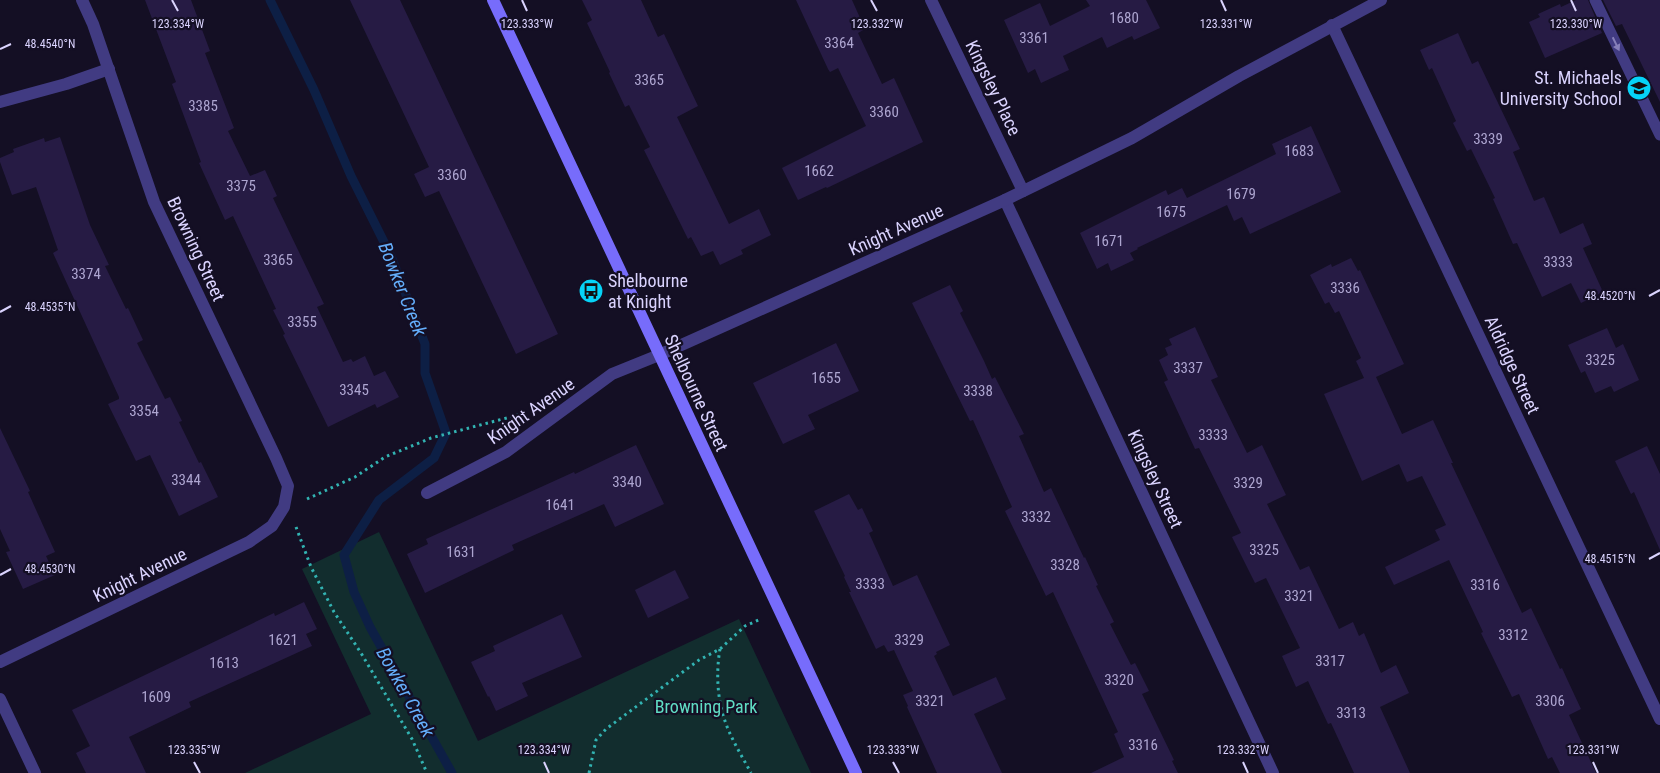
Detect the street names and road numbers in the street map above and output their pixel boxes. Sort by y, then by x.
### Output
street label: Kingsley Place [961,37,1026,139]
street label: Browning Street [163,193,230,304]
street label: Knight Avenue [845,199,946,260]
street label: Aldridge Street [1481,312,1544,417]
street label: Shelbourne Street [660,331,733,454]
street label: Knight Avenue [483,373,578,448]
street label: Kingsley Street [1124,426,1187,531]
street label: Knight Avenue [90,543,190,606]

